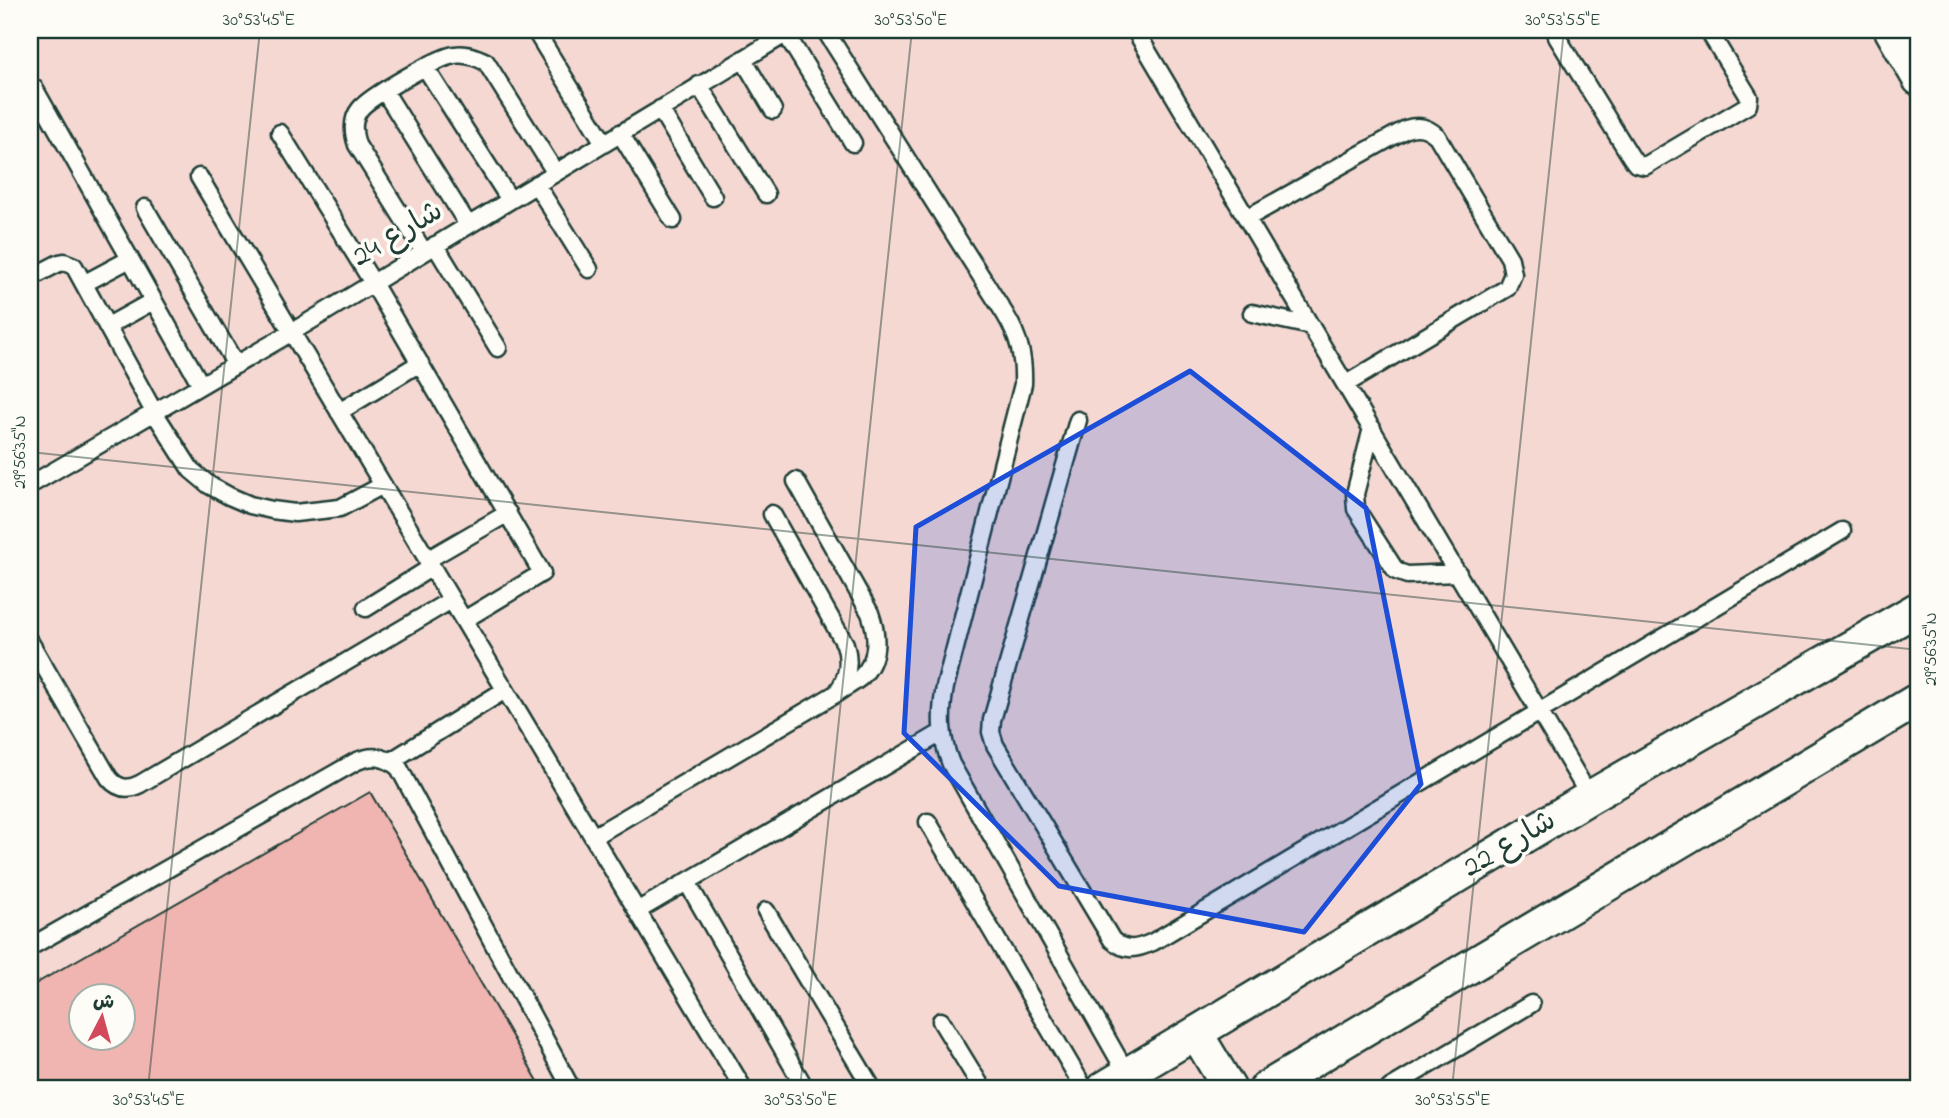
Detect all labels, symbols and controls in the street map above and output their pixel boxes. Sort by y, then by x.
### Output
text: 30°53'45"E [223,8,295,34]
text: 30°53'50"E [875,8,948,34]
text: 30°53'55"E [1525,8,1601,34]
street label: شارع 24 [344,190,452,280]
text: 29°56'35"N [8,415,34,489]
text: 29°56'35"N [1919,612,1945,686]
street label: شارع 22 [1455,800,1565,890]
north arrow [66,982,136,1052]
text: ش [92,988,115,1017]
text: 30°53'45"E [113,1088,185,1114]
text: 30°53'50"E [765,1088,838,1114]
text: 30°53'55"E [1415,1088,1491,1114]

